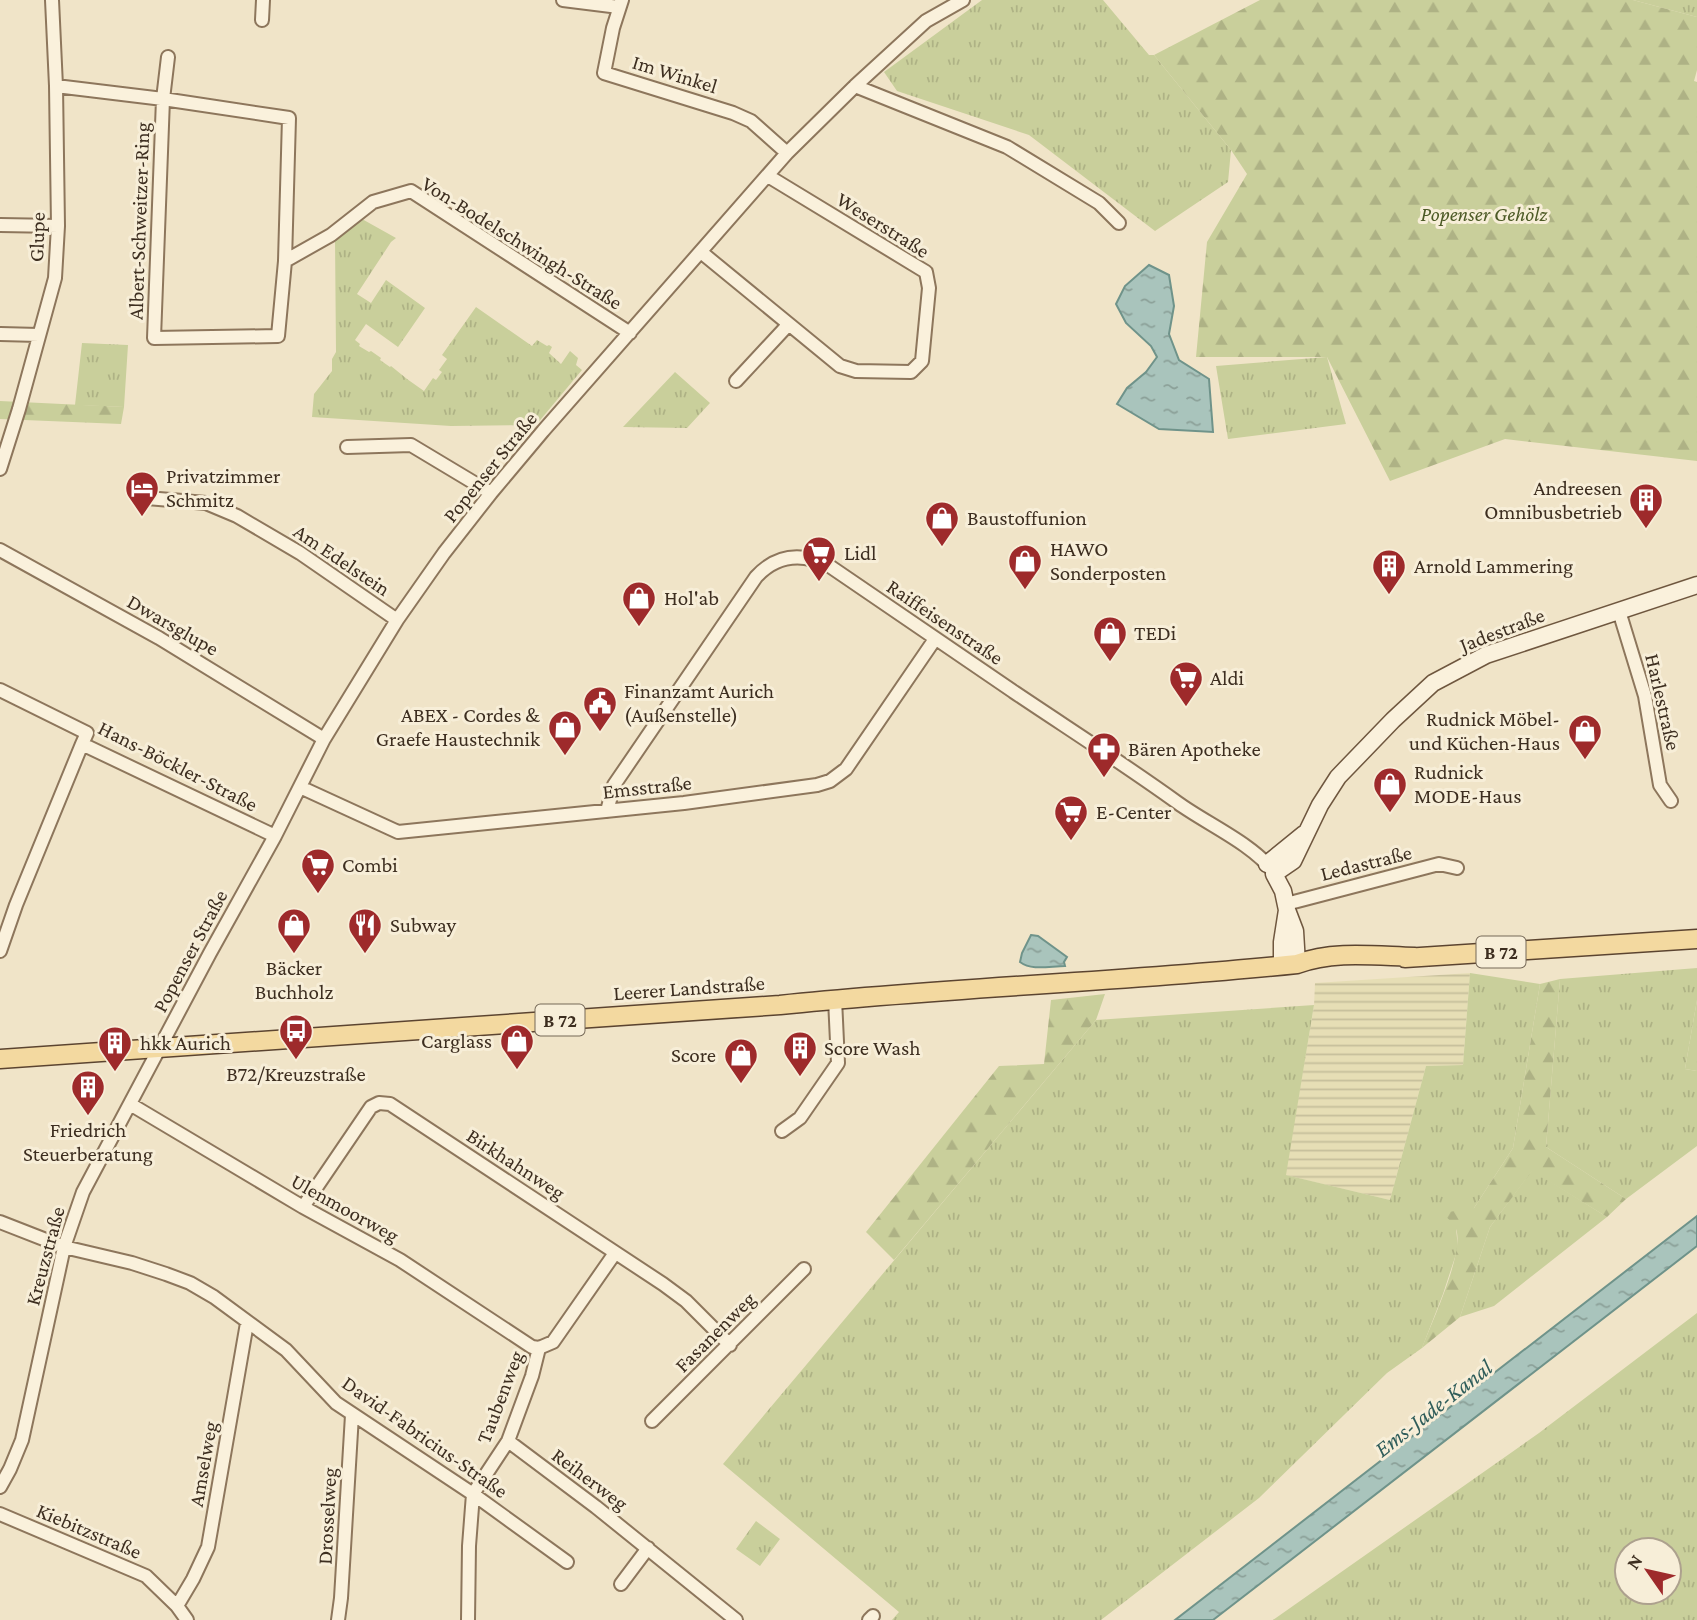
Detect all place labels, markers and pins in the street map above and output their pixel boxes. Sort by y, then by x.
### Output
place label: Privatzimmer Schmitz [166,464,281,512]
hotel icon: Privatzimmer Schmitz [123,469,161,518]
place label: Andreesen Omnibusbetrieb [1484,476,1622,524]
building icon: Andreesen Omnibusbetrieb [1627,481,1665,530]
shop icon: Baustoffunion [923,499,961,548]
place label: Baustoffunion [967,506,1087,530]
supermarket icon: Lidl [800,534,838,583]
place label: HAWO Sonderposten [1050,537,1166,585]
place label: Lidl [844,541,877,565]
shop icon: HAWO Sonderposten [1006,542,1044,591]
building icon: Arnold Lammering [1370,547,1408,596]
place label: Arnold Lammering [1414,554,1573,578]
shop icon: Hol'ab [620,579,658,628]
place label: Hol'ab [664,586,719,610]
shop icon: TEDi [1091,614,1129,663]
place label: TEDi [1134,621,1177,645]
supermarket icon: Aldi [1167,659,1205,708]
place label: Aldi [1210,666,1245,690]
place label: Finanzamt Aurich (Außenstelle) [624,679,774,727]
public building icon: Finanzamt Aurich (Außenstelle) [581,684,619,733]
place label: ABEX - Cordes & Graefe Haustechnik [376,703,540,751]
place label: Rudnick Möbel- und Küchen-Haus [1409,707,1560,755]
shop icon: ABEX - Cordes & Graefe Haustechnik [546,708,584,757]
shop icon: Rudnick Möbel- und Küchen-Haus [1566,712,1604,761]
pharmacy icon: Bären Apotheke [1085,730,1123,779]
place label: Bären Apotheke [1128,737,1261,761]
place label: Rudnick MODE-Haus [1414,760,1521,808]
shop icon: Rudnick MODE-Haus [1371,765,1409,814]
supermarket icon: E-Center [1052,793,1090,842]
place label: E-Center [1096,800,1172,824]
supermarket icon: Combi [299,846,337,895]
place label: Combi [342,853,398,877]
shop icon: Bäcker Buchholz [275,906,313,955]
restaurant icon: Subway [346,906,384,955]
place label: Subway [390,913,457,937]
place label: Bäcker Buchholz [255,956,333,1004]
bus stop icon: B72/Kreuzstraße [277,1012,315,1061]
shop icon: Carglass [498,1022,536,1071]
building icon: hkk Aurich [96,1024,134,1073]
place label: Carglass [421,1029,492,1053]
building icon: Score Wash [781,1029,819,1078]
place label: hkk Aurich [140,1031,231,1055]
shop icon: Score [722,1036,760,1085]
place label: Score Wash [824,1036,921,1060]
place label: Score [671,1043,716,1067]
place label: B72/Kreuzstraße [226,1062,366,1086]
building icon: Friedrich Steuerberatung [69,1068,107,1117]
place label: Friedrich Steuerberatung [23,1118,153,1166]

